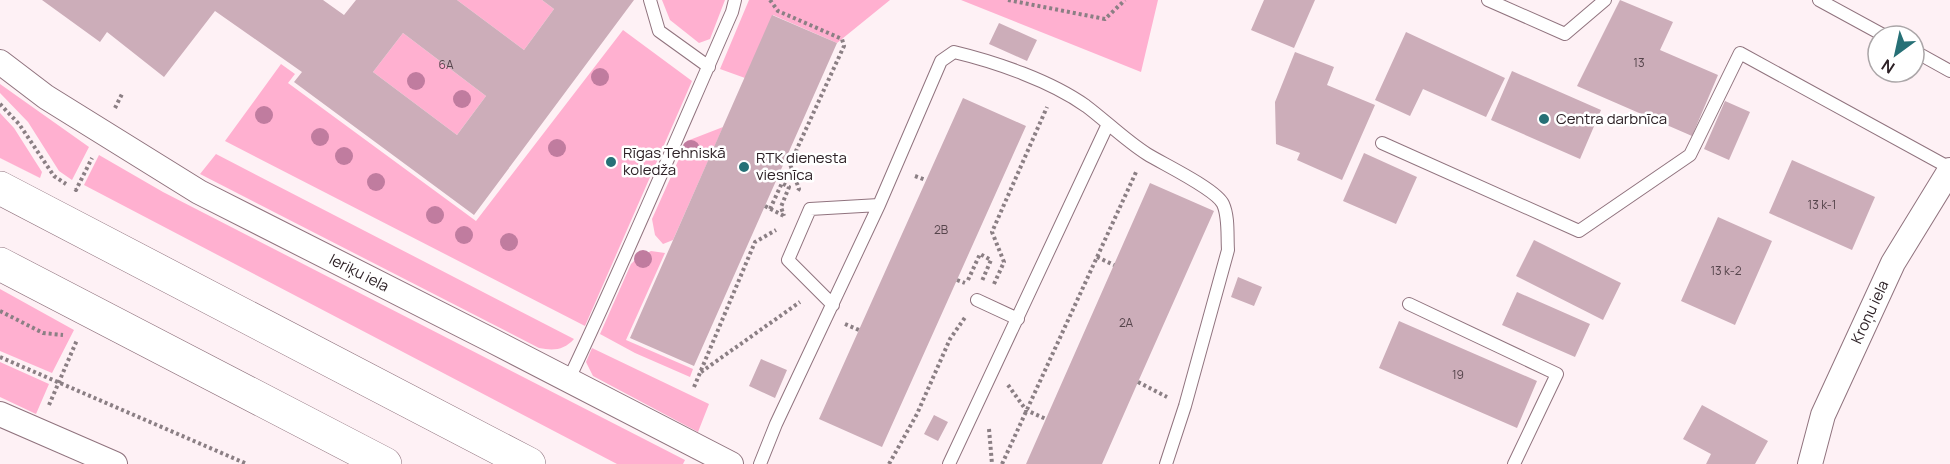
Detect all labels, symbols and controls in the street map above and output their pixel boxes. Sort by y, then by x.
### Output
north arrow [1866,24,1926,84]
house number: 13 [1633,54,1645,71]
text: N [1877,54,1899,79]
house number: 6A [438,56,454,73]
place label: Centra darbnīca [1556,108,1667,129]
marker: Centra darbnīca [1537,112,1551,126]
place label: Rīgas Tehniskā koledža [623,142,726,180]
place label: RTK dienesta viesnīca [756,147,847,185]
marker: Rīgas Tehniskā koledža [604,155,618,169]
marker: RTK dienesta viesnīca [737,160,751,174]
house number: 13 k-1 [1807,196,1837,213]
house number: 2B [934,221,948,238]
street label: Ieriķu iela [326,249,393,297]
house number: 13 k-2 [1710,262,1742,279]
street label: Kroņu iela [1846,277,1893,347]
house number: 2A [1119,314,1133,331]
house number: 19 [1452,366,1464,383]

